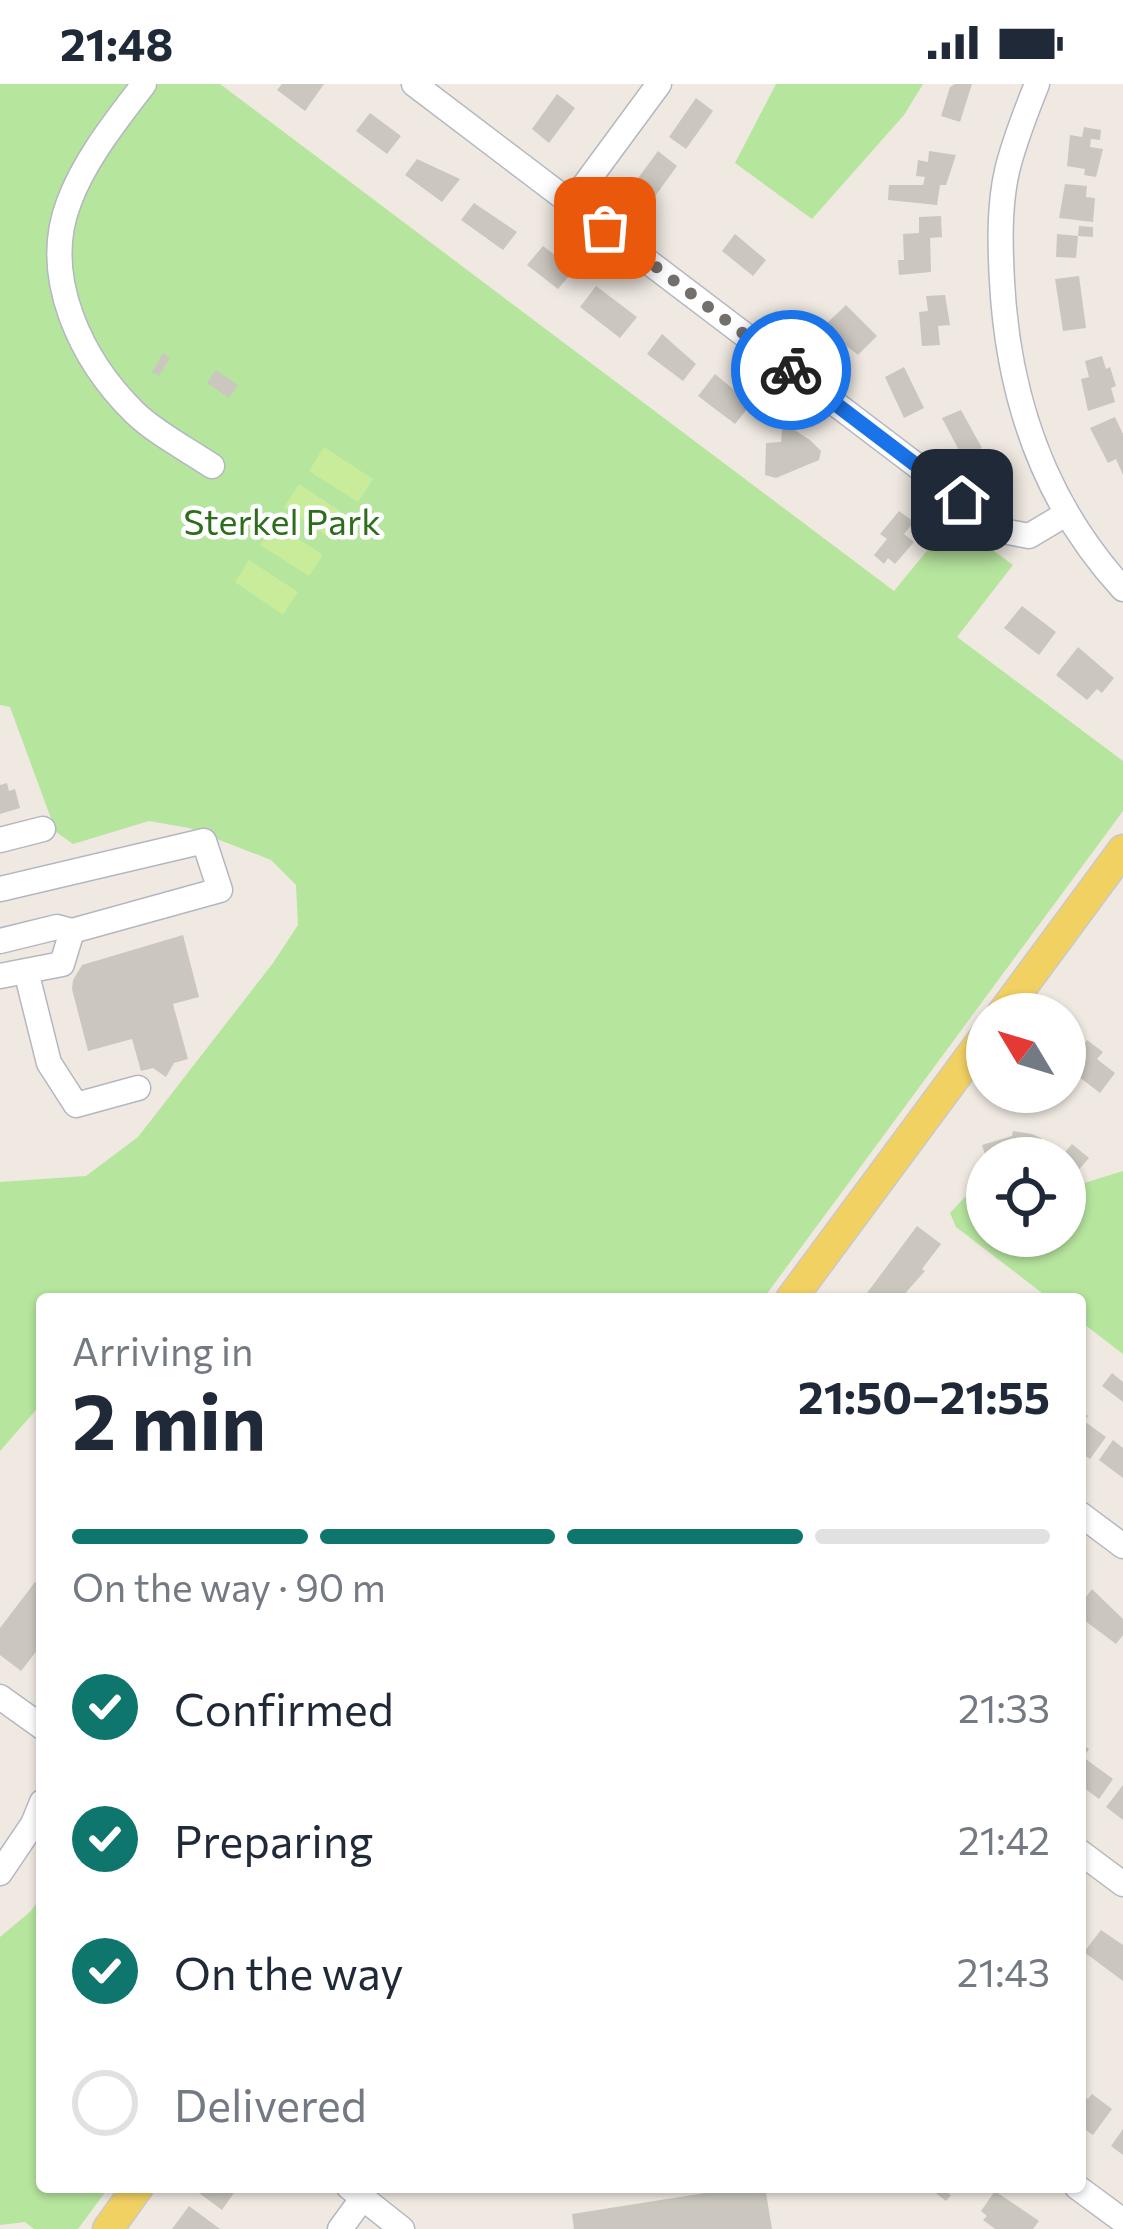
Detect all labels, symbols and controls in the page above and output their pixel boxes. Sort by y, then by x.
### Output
text: 21:48 [60,15,173,70]
pin [554,177,656,279]
icon: bag [572,195,638,261]
courier [731,310,851,430]
icon: bike [758,337,824,403]
pin [911,449,1013,551]
icon: home [929,467,995,533]
park label: Sterkel Park [183,498,381,542]
north arrow [966,993,1086,1113]
map controls [966,993,1086,1257]
button: locate [966,1137,1086,1257]
text: Arriving in [72,1326,253,1374]
text: 21:50–21:55 [798,1368,1050,1423]
text: 2 min [72,1371,266,1466]
text: On the way · 90 m [72,1562,386,1610]
icon: check [72,1674,138,1740]
text: Confirmed [174,1680,394,1735]
text: 21:33 [958,1683,1050,1731]
icon: check [72,1806,138,1872]
text: Preparing [174,1812,373,1867]
text: 21:42 [958,1815,1050,1863]
icon: check [72,1938,138,2004]
text: On the way [174,1944,404,1999]
text: 21:43 [957,1947,1050,1995]
text: Delivered [174,2076,367,2131]

